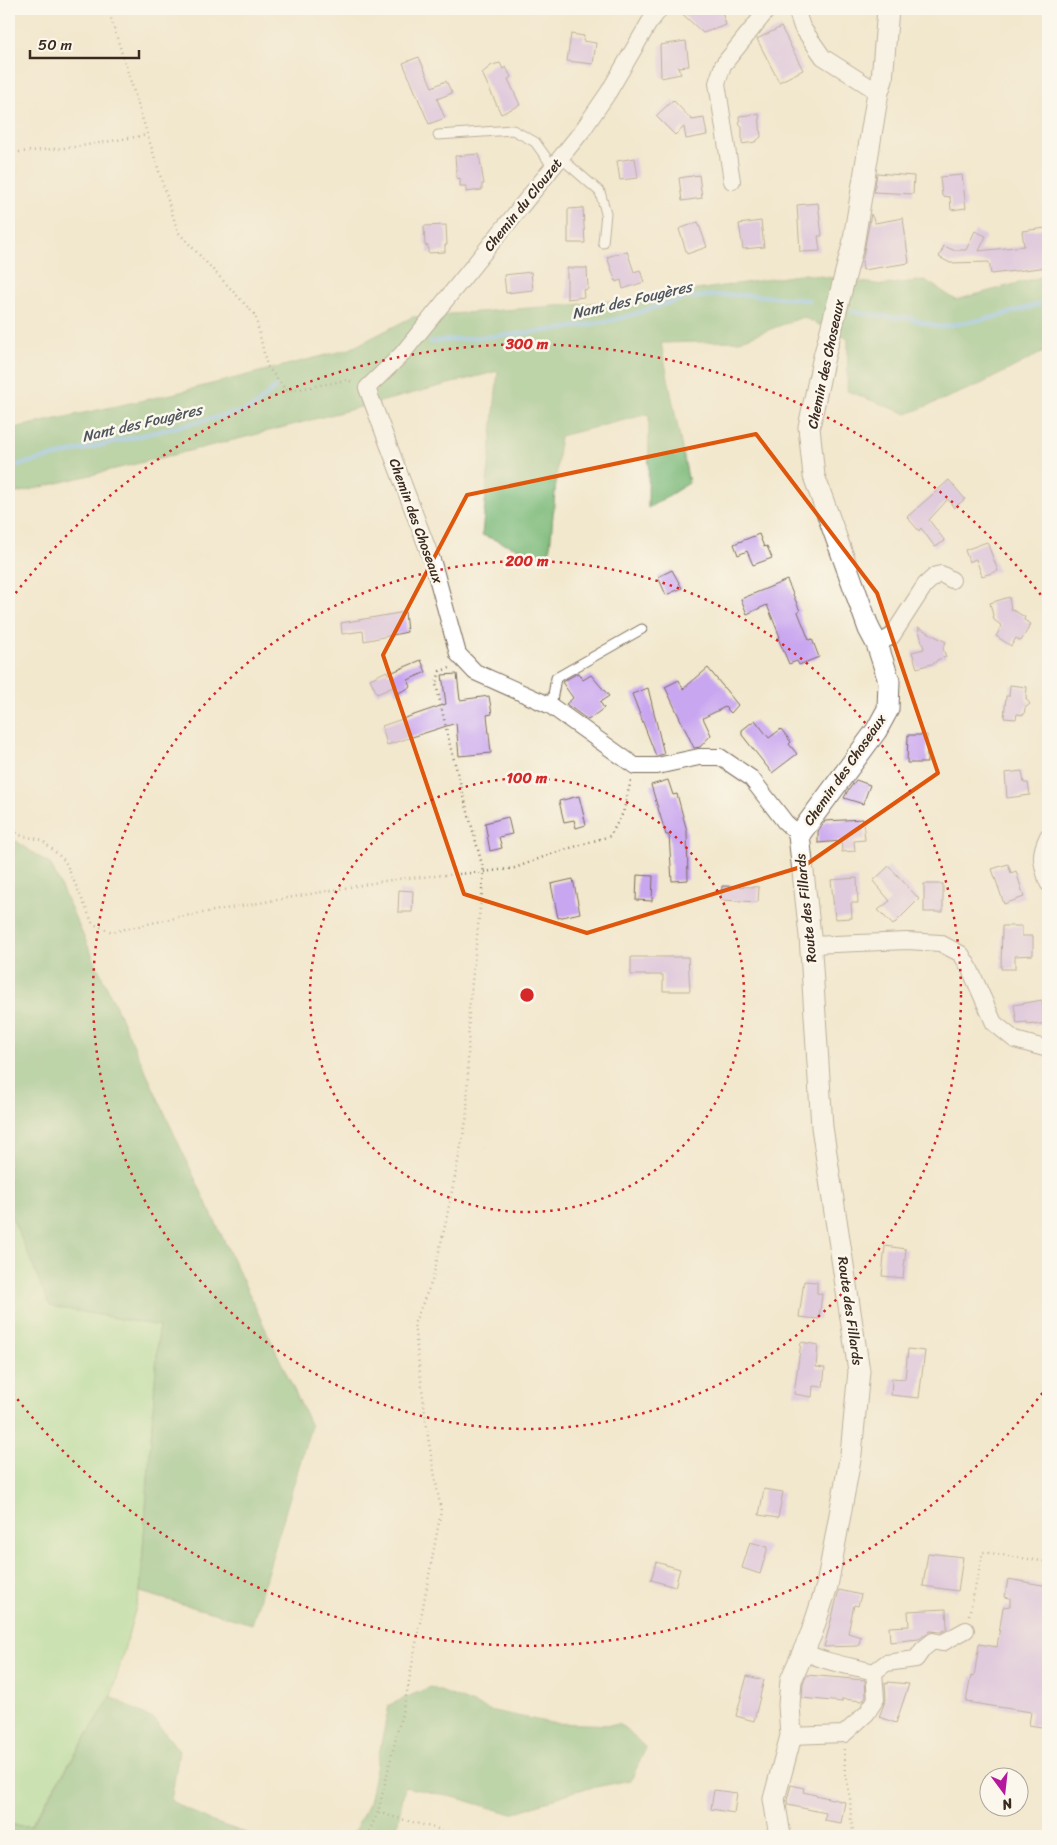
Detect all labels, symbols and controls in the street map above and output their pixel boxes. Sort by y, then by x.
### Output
scale bar [30,28,139,60]
text: 50 m [38,32,73,58]
street label: Chemin du Clouzet [477,153,569,257]
water label: Nant des Fougères [569,273,697,326]
street label: Chemin des Choseaux [800,296,852,431]
text: 300 m [505,331,549,357]
water label: Nant des Fougères [79,396,207,449]
street label: Chemin des Choseaux [382,455,451,588]
text: 200 m [504,548,549,574]
street label: Chemin des Choseaux [797,708,894,831]
text: 100 m [507,765,548,791]
street label: Route des Fillards [788,852,824,964]
centre of rings [518,986,536,1004]
street label: Route des Fillards [830,1255,870,1368]
north arrow [980,1768,1030,1818]
text: N [999,1790,1016,1817]

